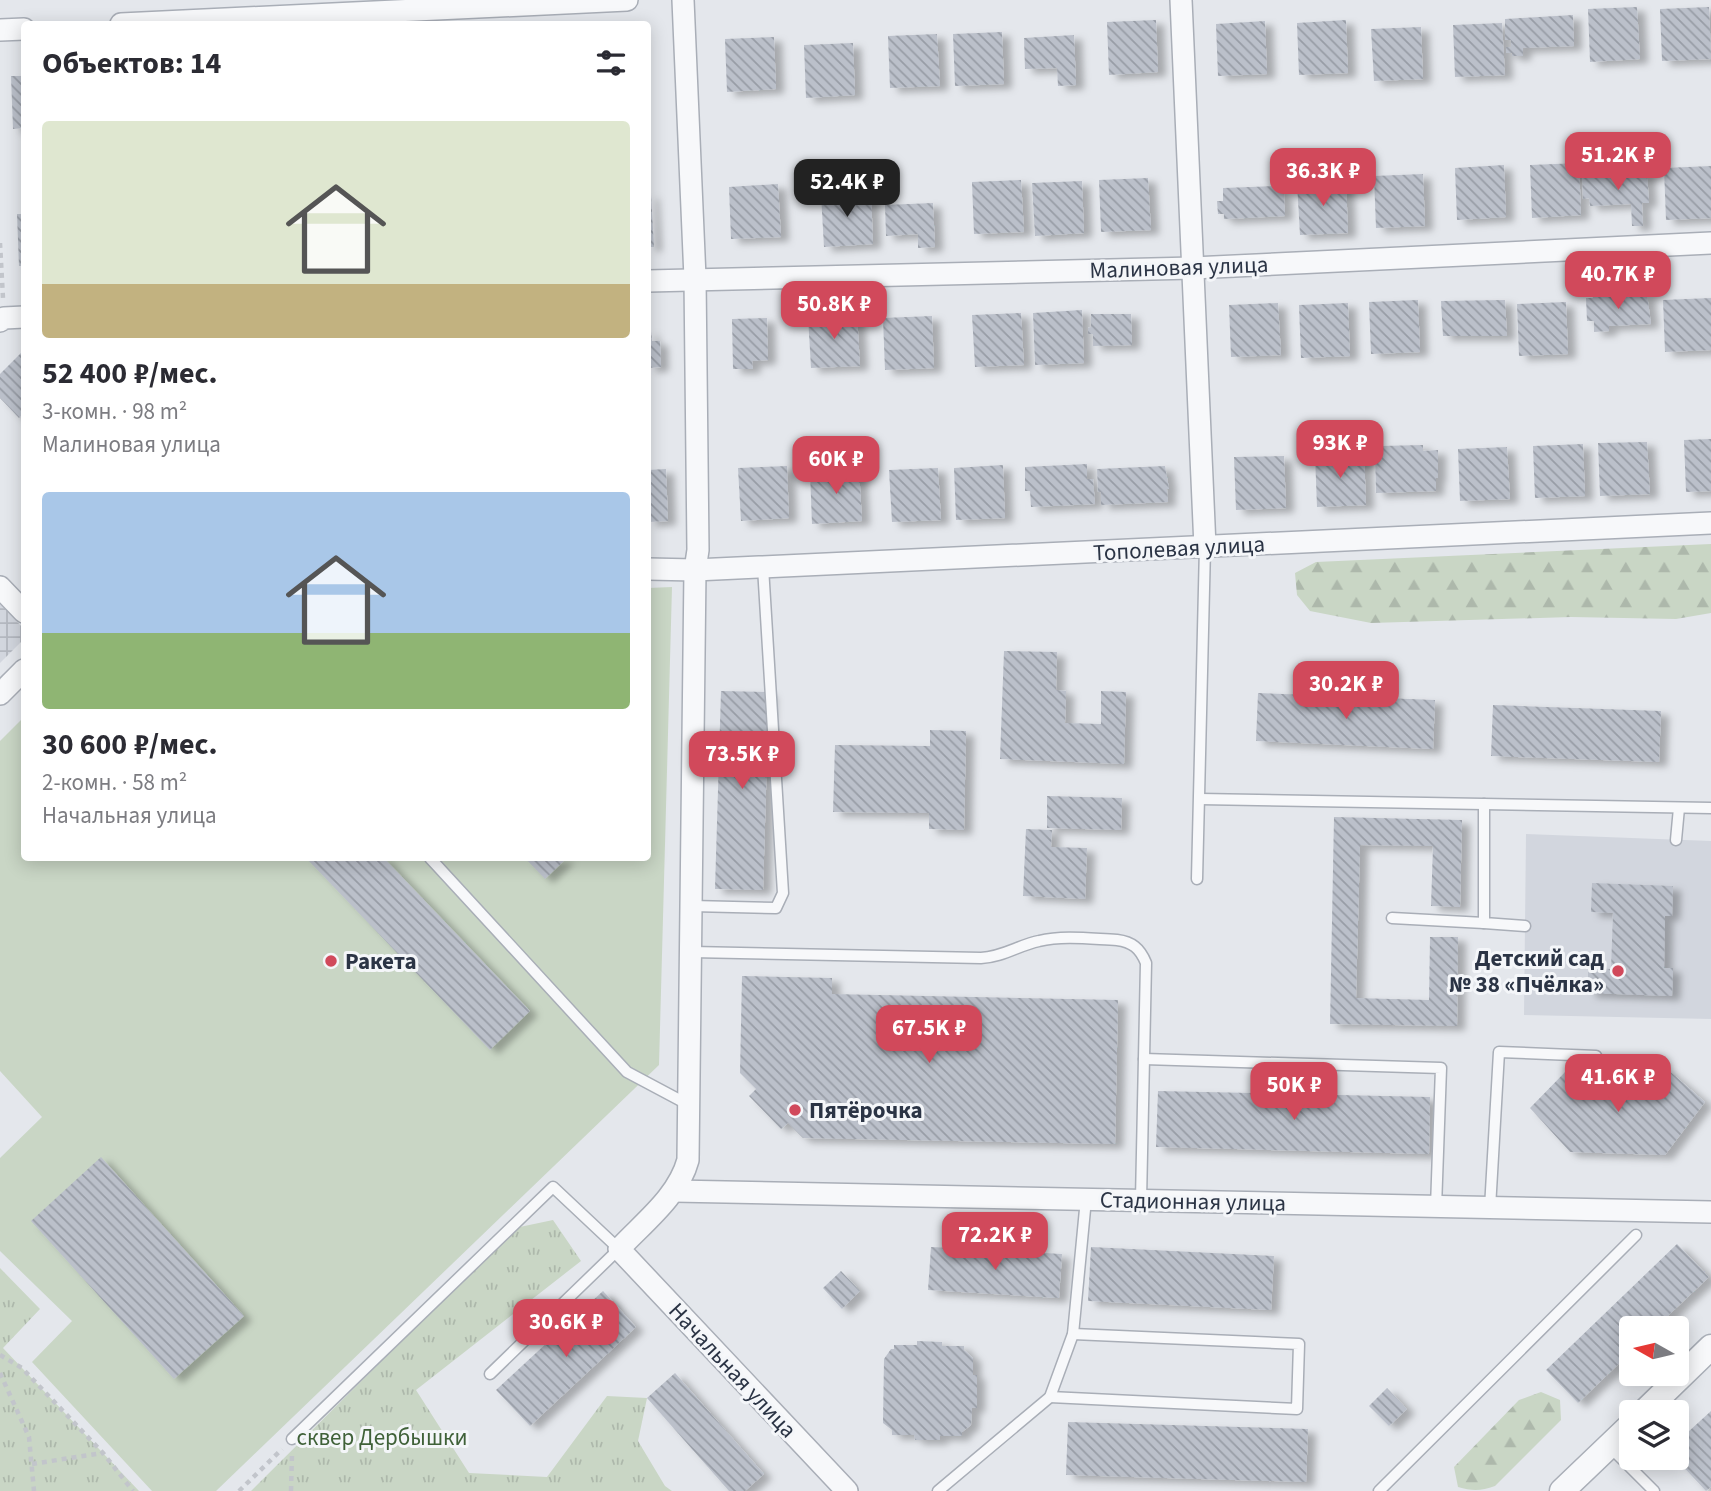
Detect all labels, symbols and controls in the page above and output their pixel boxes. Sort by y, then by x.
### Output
text: Объектов: 14 [42,42,221,85]
icon: filters [592,44,630,82]
pin: 51.2K ₽ [1553,132,1683,192]
text: 51.2K ₽ [1581,138,1655,171]
pin: 36.3K ₽ [1258,148,1388,208]
text: 36.3K ₽ [1286,154,1360,187]
pin: 52.4K ₽ [782,160,912,219]
text: 52.4K ₽ [810,165,884,198]
icon: home [273,166,399,292]
street label: Малиновая улица [1089,248,1269,287]
pin: 40.7K ₽ [1553,252,1683,311]
text: 40.7K ₽ [1581,257,1655,290]
pin: 50.8K ₽ [769,282,899,341]
text: 50.8K ₽ [797,287,871,320]
text: 52 400 ₽/мес. [42,352,218,395]
text: 3-комн. · 98 m² [42,395,187,428]
pin: 93K ₽ [1291,420,1389,480]
text: 93K ₽ [1312,426,1368,459]
text: Малиновая улица [42,428,221,461]
pin: 60K ₽ [787,436,885,496]
text: 60K ₽ [808,442,864,475]
street label: Тополевая улица [1092,528,1266,569]
icon: home [273,537,399,663]
pin: 30.2K ₽ [1281,662,1411,721]
text: 30.2K ₽ [1309,667,1383,700]
text: 30 600 ₽/мес. [42,723,218,766]
pin: 73.5K ₽ [677,732,807,791]
text: 73.5K ₽ [705,737,779,770]
text: 2-комн. · 58 m² [42,766,187,799]
text: Начальная улица [42,799,217,832]
place label: Детский сад № 38 «Пчёлка» [1449,942,1605,1001]
place label: Ракета [345,945,417,978]
marker: Ракета [323,953,339,969]
marker: Детский сад № 38 «Пчёлка» [1610,963,1626,979]
pin: 67.5K ₽ [864,1006,994,1065]
text: 67.5K ₽ [892,1011,966,1044]
pin: 41.6K ₽ [1553,1054,1683,1114]
text: 41.6K ₽ [1581,1060,1655,1093]
pin: 50K ₽ [1245,1062,1343,1122]
text: 50K ₽ [1266,1068,1322,1101]
place label: Пятёрочка [809,1094,923,1127]
marker: Пятёрочка [787,1102,803,1118]
street label: Стадионная улица [1100,1183,1286,1220]
pin: 72.2K ₽ [930,1212,1060,1272]
text: 72.2K ₽ [958,1218,1032,1251]
street label: Начальная улица [661,1295,804,1445]
pin: 30.6K ₽ [501,1300,631,1359]
text: 30.6K ₽ [529,1305,603,1338]
north arrow [1619,1316,1689,1386]
map controls [1619,1316,1689,1470]
button: layers [1619,1400,1689,1470]
park label: сквер Дербышки [297,1421,467,1454]

